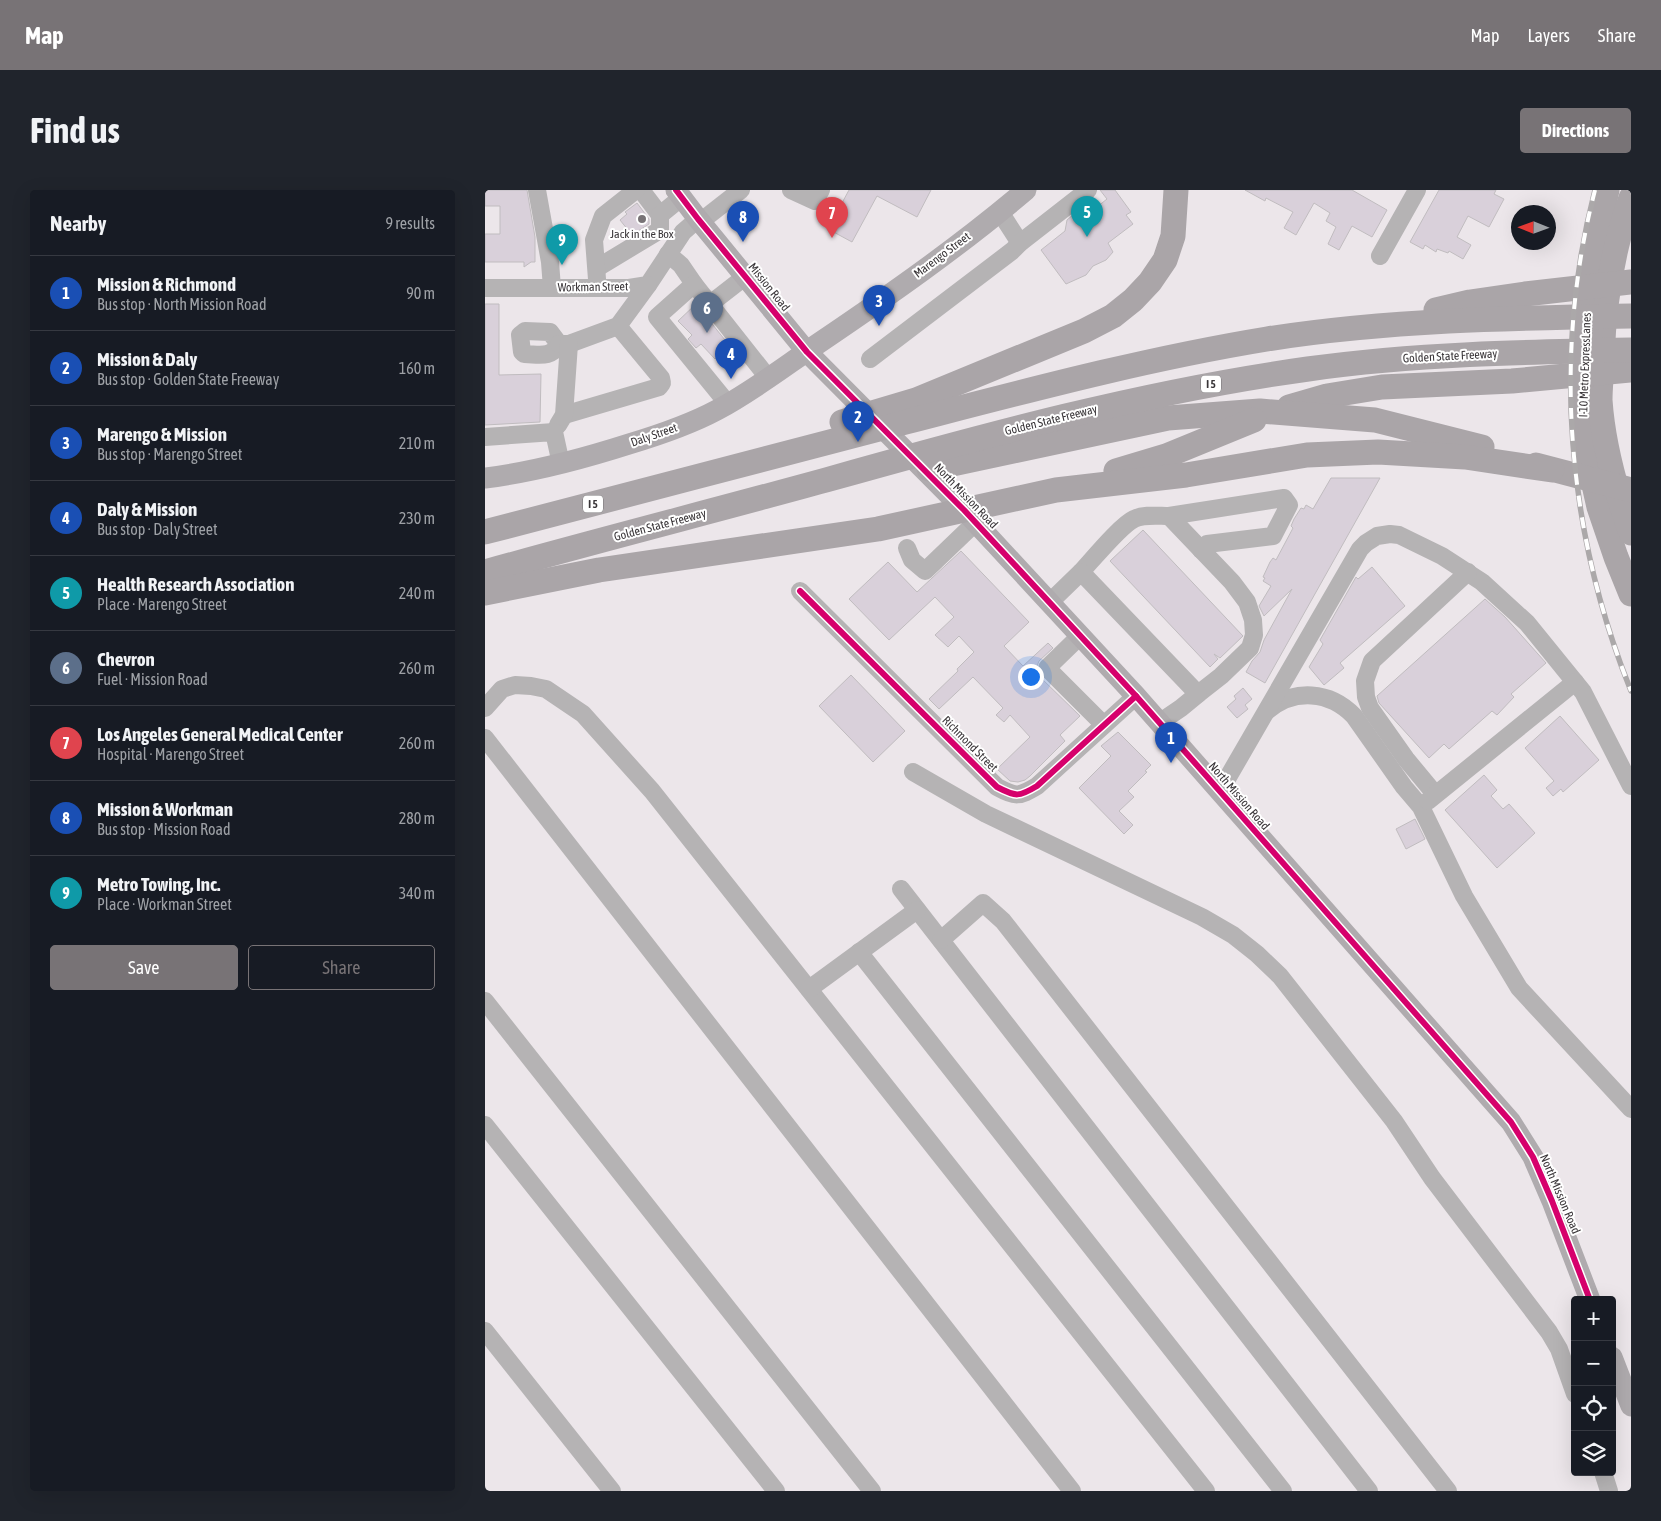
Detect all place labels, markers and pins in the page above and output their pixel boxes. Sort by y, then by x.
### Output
pin: 5 [1071,196,1103,237]
pin: 7 [816,197,848,238]
pin: 8 [727,201,759,242]
marker: Jack in the Box [636,213,648,225]
pin: 9 [546,224,578,265]
place label: Jack in the Box [610,227,674,241]
pin: 3 [863,285,895,326]
pin: 6 [691,292,723,333]
pin: 4 [715,338,747,379]
pin: 2 [842,401,874,442]
pin: 1 [1155,722,1187,763]

